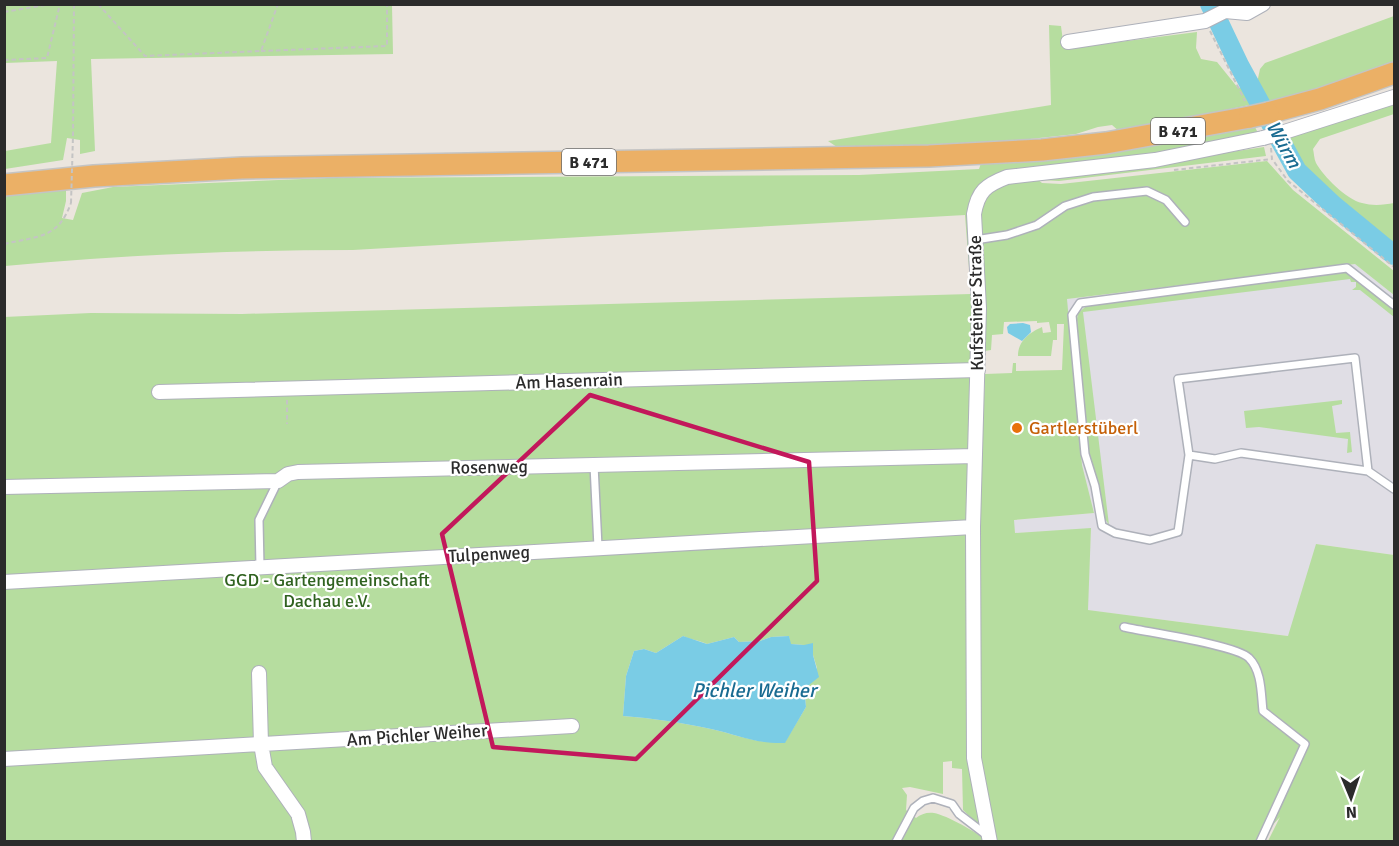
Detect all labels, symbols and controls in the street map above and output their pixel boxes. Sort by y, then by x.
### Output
water label: Würm [1260,116,1307,173]
road number: B 471 [1151,118,1205,144]
road number: B 471 [562,149,616,175]
street label: Kufsteiner Straße [964,235,988,371]
street label: Am Hasenrain [515,368,623,394]
place label: Gartlerstüberl [1029,417,1138,439]
marker: Gartlerstüberl [1010,421,1024,435]
street label: Rosenweg [450,455,528,479]
street label: Tulpenweg [448,541,530,567]
park label: GGD - Gartengemeinschaft Dachau e.V. [224,569,430,612]
water label: Pichler Weiher [692,678,819,703]
street label: Am Pichler Weiher [346,719,489,751]
north arrow [1321,768,1381,828]
text: N [1346,802,1357,822]

